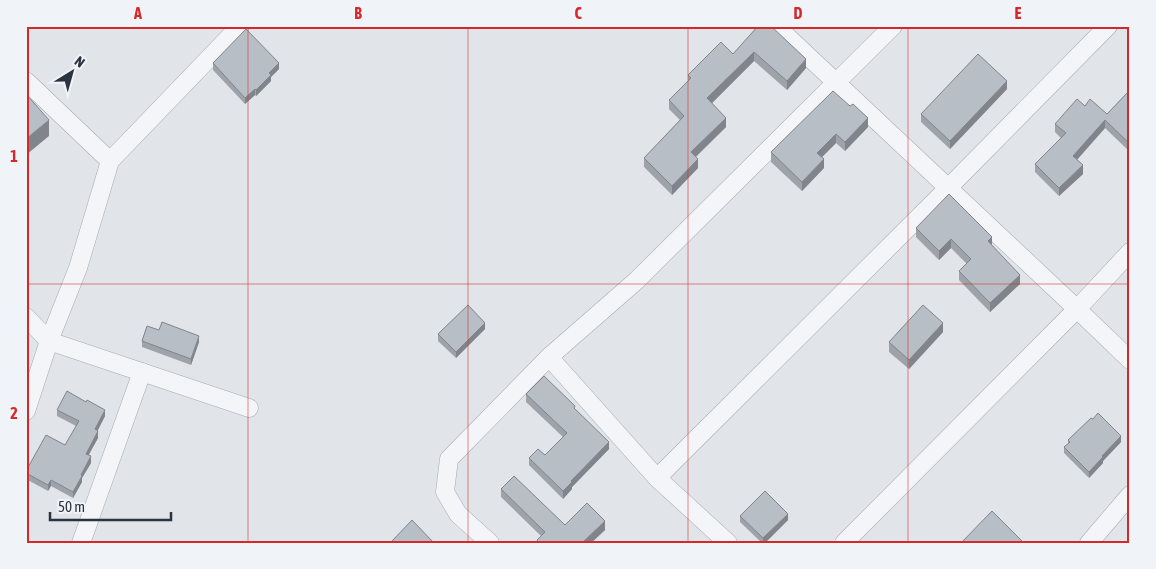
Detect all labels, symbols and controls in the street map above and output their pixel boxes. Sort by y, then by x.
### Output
text: A [133,4,142,22]
text: B [354,4,362,22]
text: C [574,4,582,22]
text: D [794,4,803,22]
text: E [1015,4,1022,22]
north arrow [48,48,98,98]
text: N [72,53,88,70]
text: 1 [10,147,18,165]
text: 2 [10,404,18,422]
scale bar [50,489,171,521]
text: 50 m [58,498,85,515]

